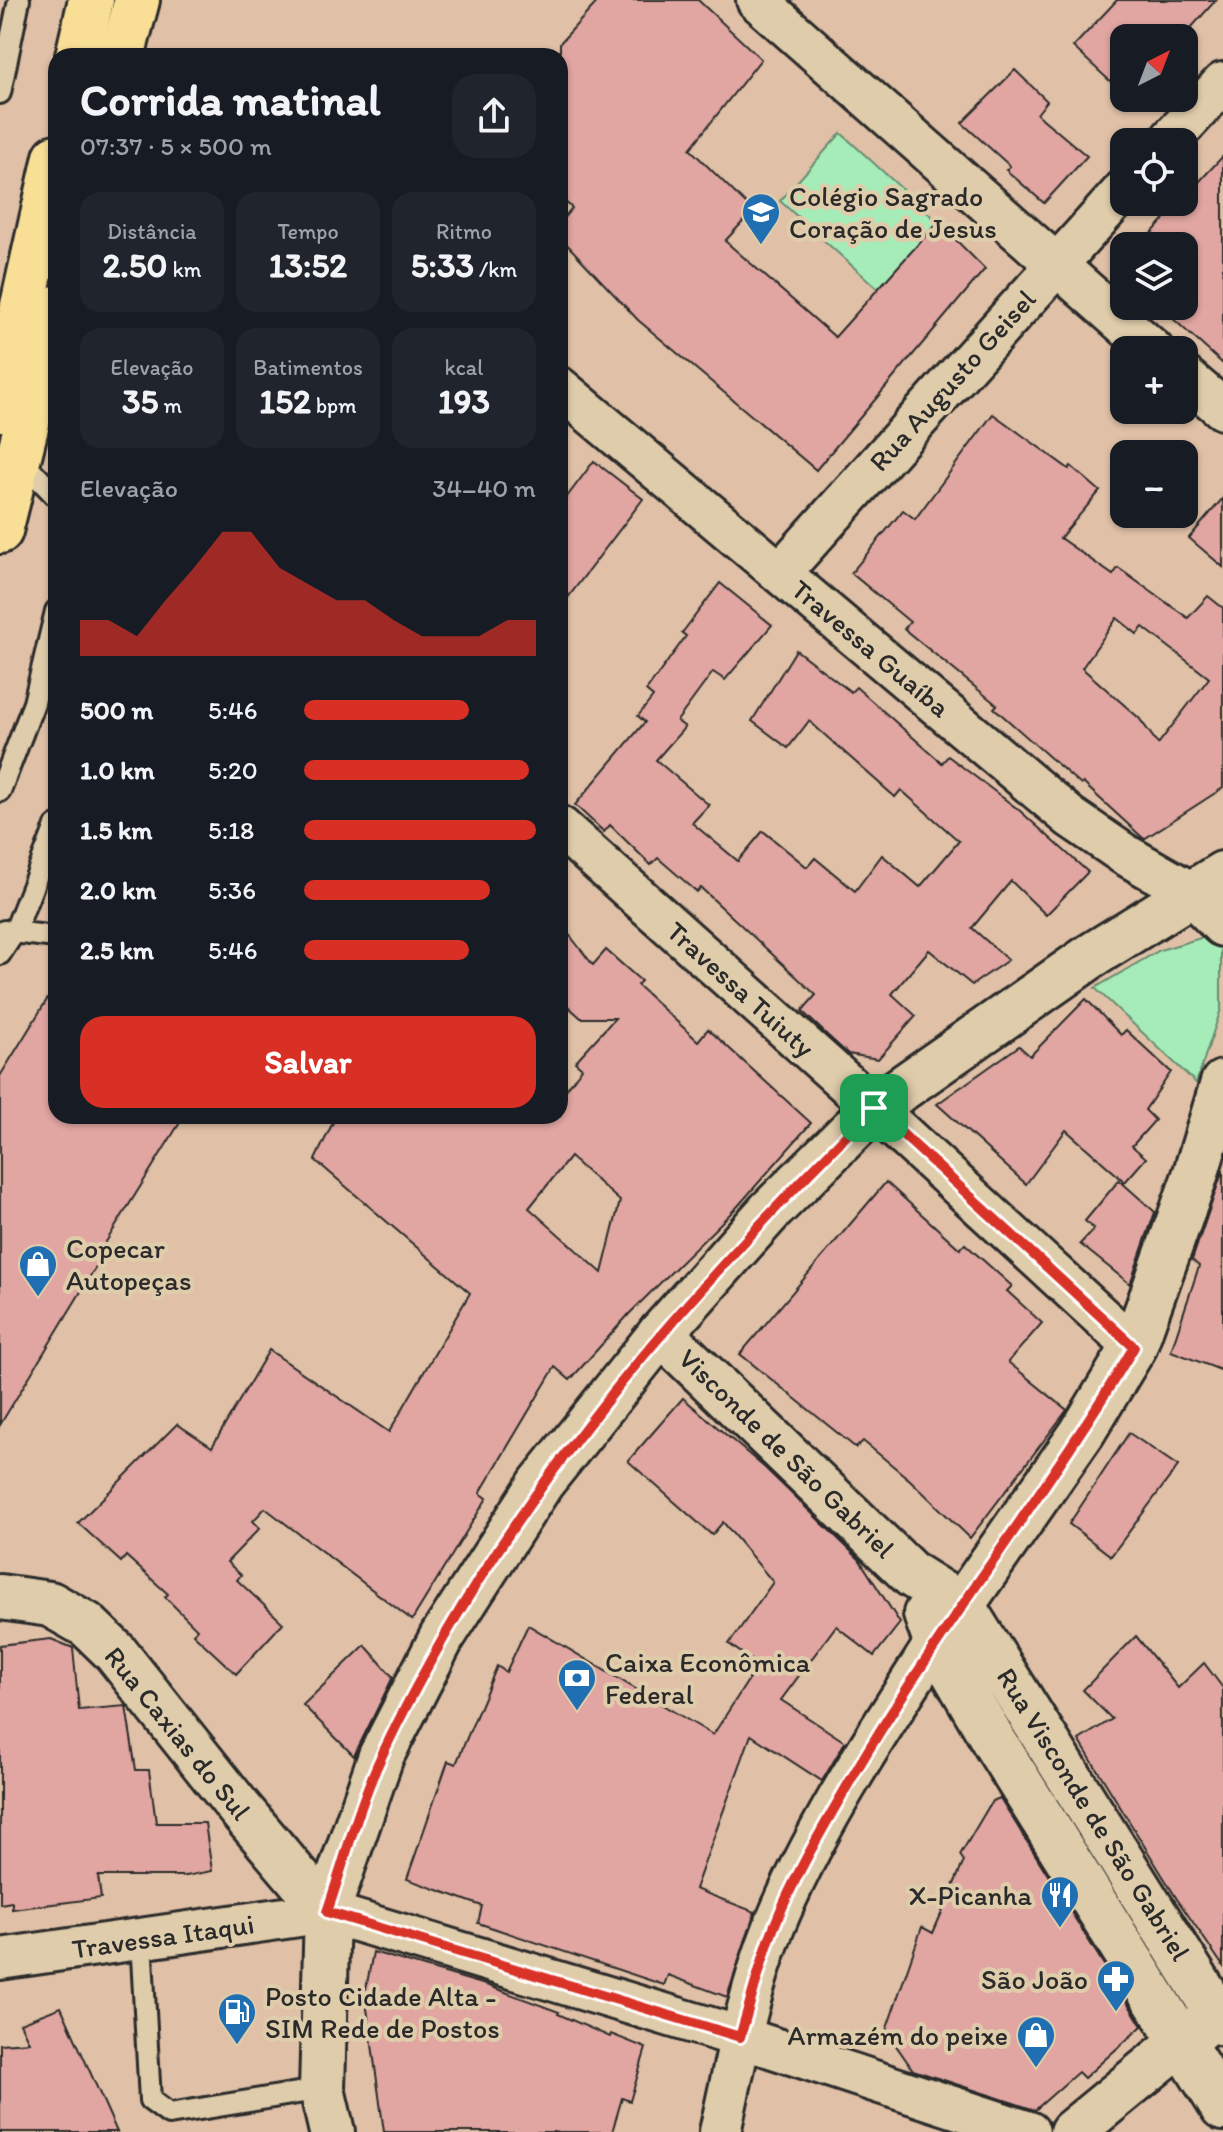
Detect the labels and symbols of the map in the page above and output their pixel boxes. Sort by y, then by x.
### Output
north arrow [1110,24,1198,112]
place label: Colégio Sagrado Coração de Jesus [789,179,997,245]
school or university icon: Colégio Sagrado Coração de Jesus [740,191,782,246]
street label: Rua Augusto Geisel [861,282,1043,478]
street label: Travessa Guaíba [785,572,958,724]
street label: Travessa Tuiuty [660,914,822,1064]
pin [840,1074,908,1142]
place label: Copecar Autopeças [66,1231,192,1297]
shop icon: Copecar Autopeças [17,1243,59,1298]
street label: Visconde de São Gabriel [672,1341,902,1565]
street label: Rua Caxias do Sul [98,1639,258,1827]
place label: Caixa Econômica Federal [605,1645,811,1711]
bank icon: Caixa Econômica Federal [556,1657,598,1712]
street label: Rua Visconde de São Gabriel [990,1661,1198,1967]
restaurant icon: X-Picanha [1039,1874,1081,1929]
place label: X-Picanha [908,1878,1032,1912]
street label: Travessa Itaqui [70,1906,256,1966]
pharmacy icon: São João [1095,1958,1137,2013]
place label: São João [981,1962,1088,1996]
place label: Posto Cidade Alta - SIM Rede de Postos [265,1979,500,2045]
fuel station icon: Posto Cidade Alta - SIM Rede de Postos [216,1991,258,2046]
shop icon: Armazém do peixe [1015,2014,1057,2069]
place label: Armazém do peixe [787,2018,1008,2052]

